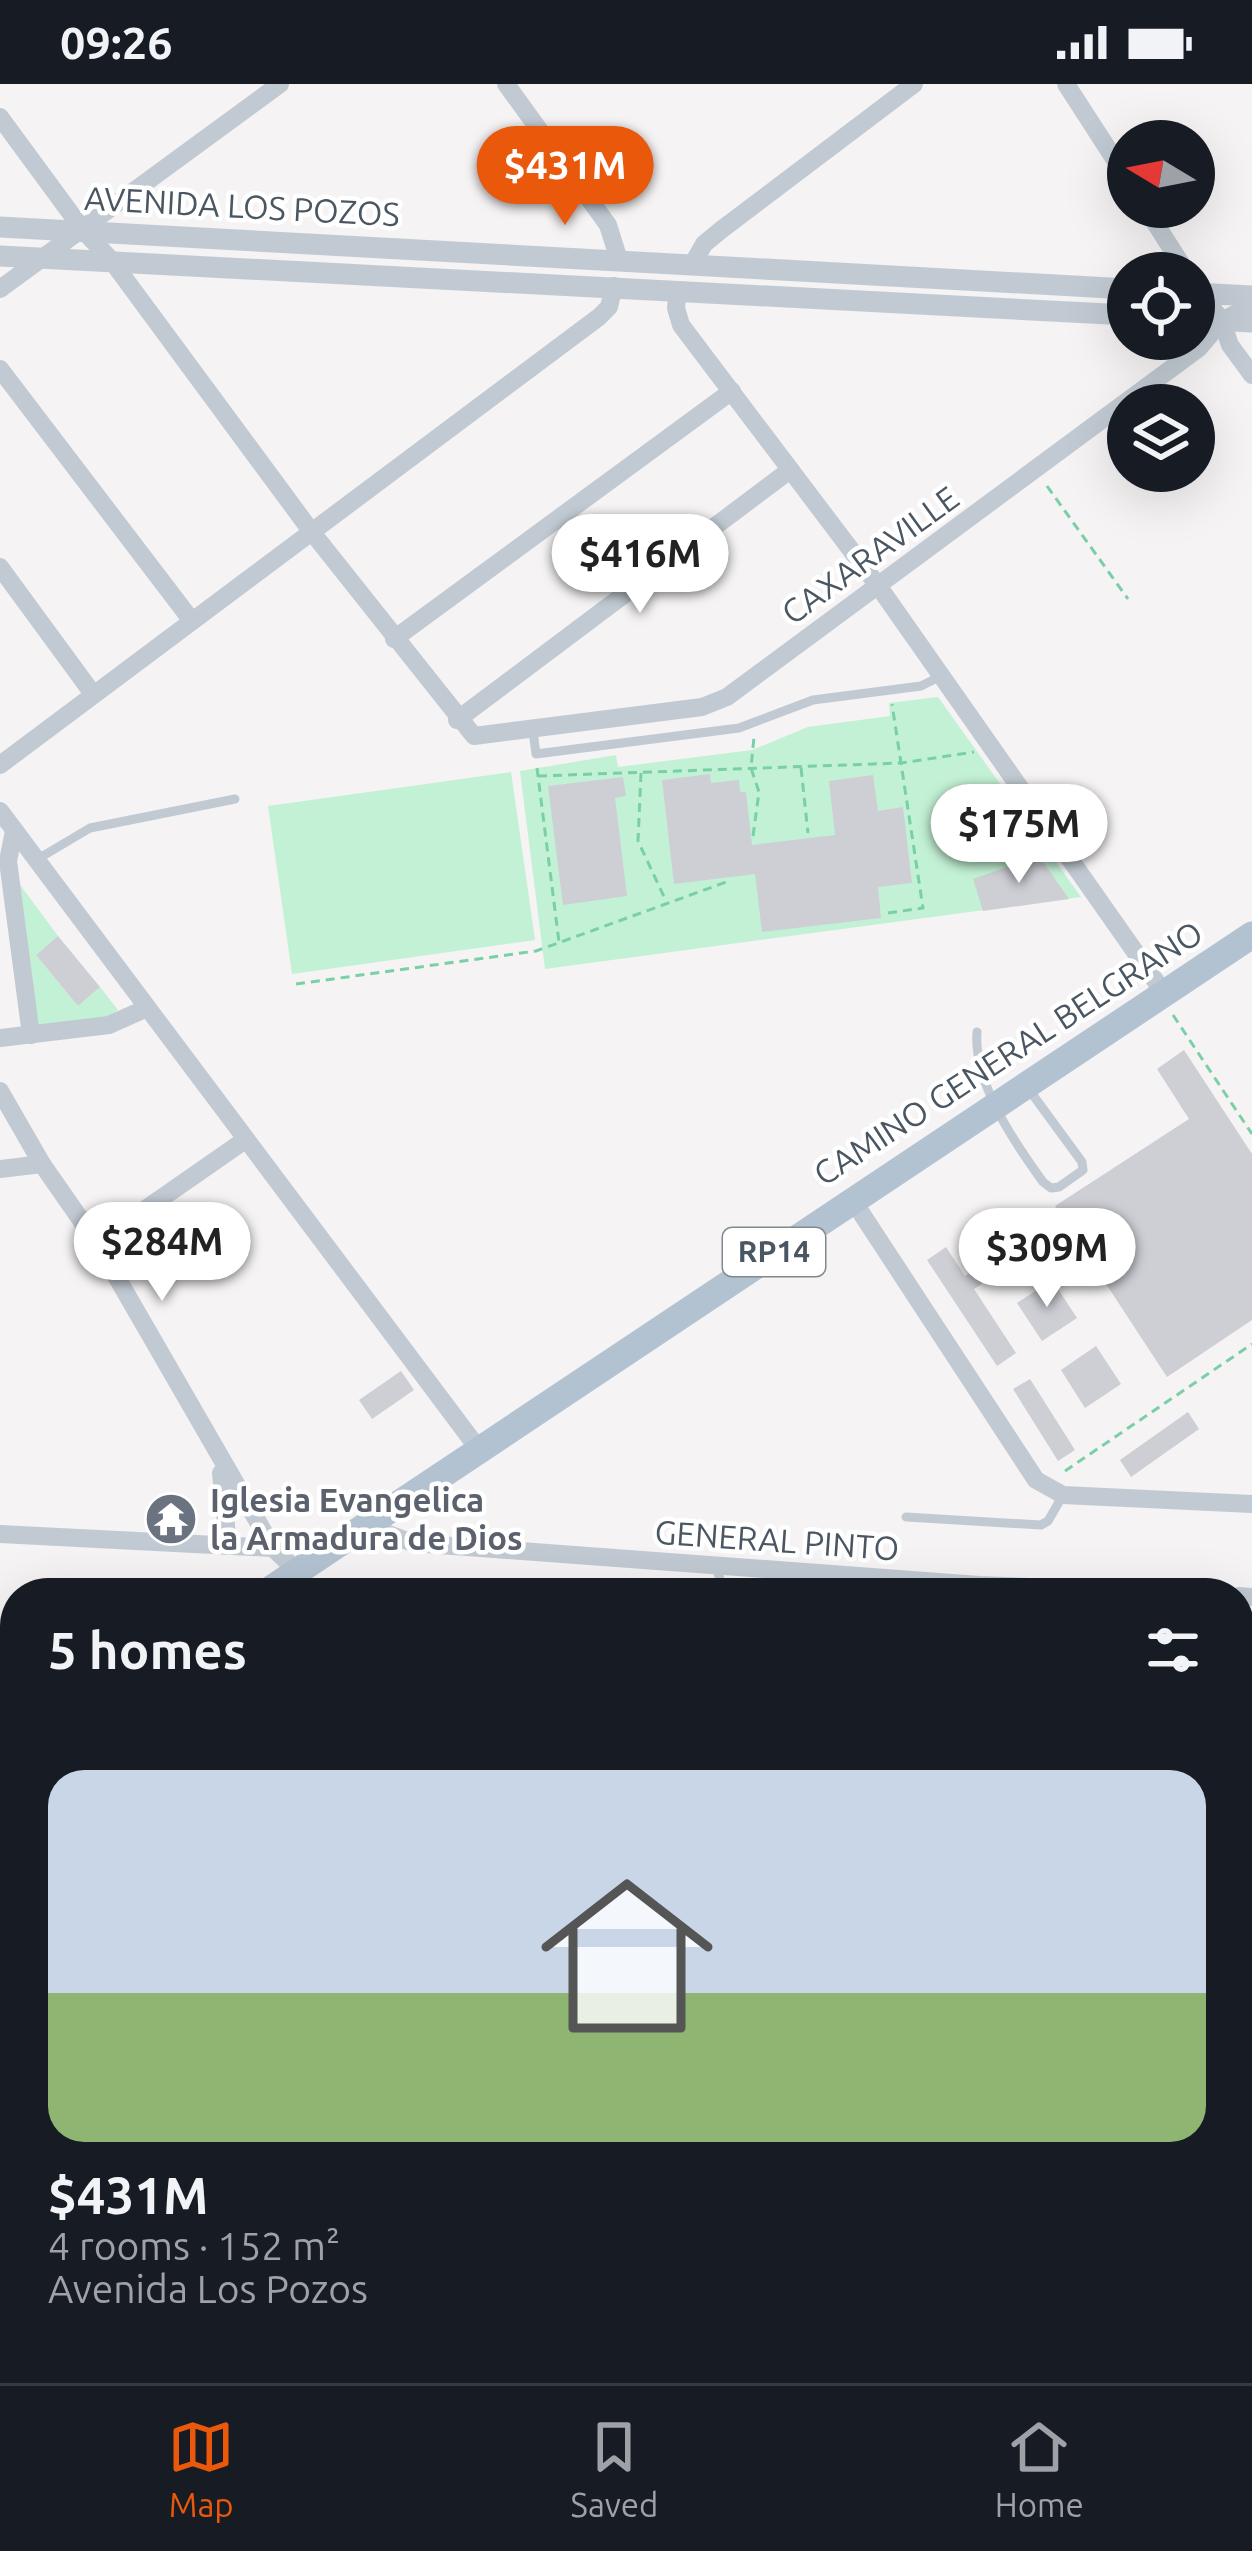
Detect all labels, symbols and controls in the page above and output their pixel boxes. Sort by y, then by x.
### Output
text: 09:26 [60,17,173,68]
north arrow [1107,120,1215,228]
map controls [1107,120,1215,492]
pin: $431M [481,126,649,228]
text: $431M [504,143,626,186]
street label: AVENIDA LOS POZOS [83,179,401,232]
button: locate [1107,252,1215,360]
button: layers [1107,384,1215,492]
street label: CAXARAVILLE [774,478,965,631]
pin: $416M [556,514,724,616]
text: $416M [579,531,701,574]
pin: $175M [935,784,1103,886]
text: $175M [958,801,1080,844]
street label: CAMINO GENERAL BELGRANO [807,913,1209,1192]
pin: $284M [78,1202,246,1304]
pin: $309M [963,1208,1131,1310]
text: $284M [101,1219,223,1262]
text: $309M [986,1225,1108,1268]
road number: RP14 [723,1228,825,1276]
place label: Iglesia Evangelica la Armadura de Dios [210,1481,523,1556]
temple icon: Iglesia Evangelica la Armadura de Dios [143,1491,199,1547]
street label: GENERAL PINTO [654,1513,900,1566]
icon: filters [1140,1617,1206,1683]
text: 5 homes [48,1621,247,1679]
icon: home [519,1848,735,2064]
text: $431M [48,2166,208,2224]
text: 4 rooms · 152 m² [48,2224,340,2267]
text: Avenida Los Pozos [48,2267,368,2310]
tab: Map [168,2414,234,2523]
tab: Saved [571,2414,658,2523]
tab: Home [995,2414,1084,2523]

